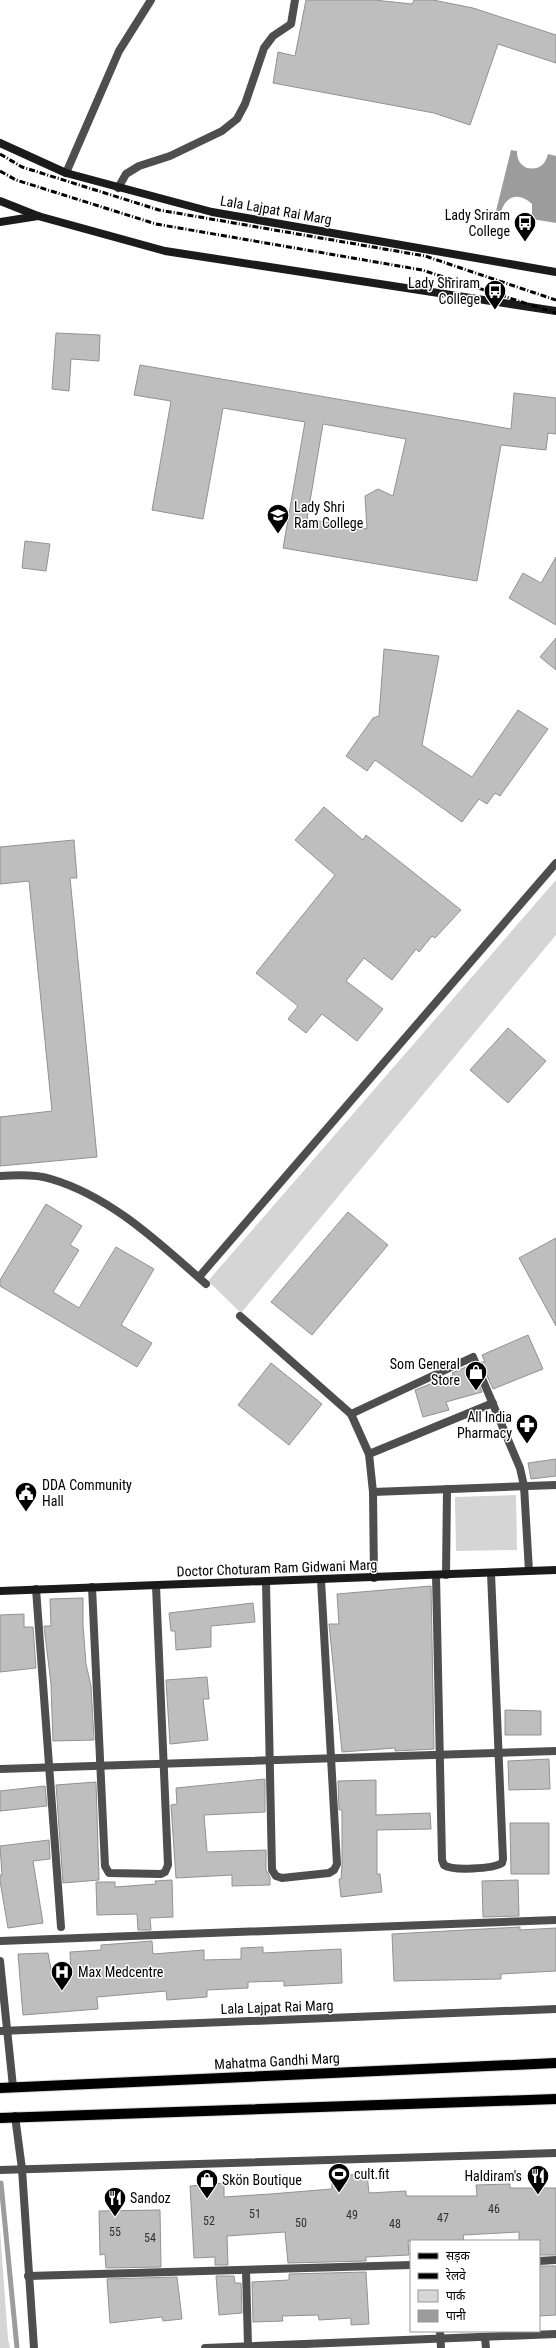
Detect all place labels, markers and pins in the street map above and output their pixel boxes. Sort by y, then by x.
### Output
place label: Lady Sriram College [445,207,510,239]
bus stop icon: Lady Sriram College [512,210,538,243]
place label: Lady Shriram College [408,275,480,307]
bus stop icon: Lady Shriram College [482,278,508,311]
place label: Lady Shri Ram College [294,499,364,531]
school or university icon: Lady Shri Ram College [265,502,291,535]
place label: Som General Store [390,1356,460,1388]
shop icon: Som General Store [463,1359,489,1392]
place label: All India Pharmacy [457,1409,512,1441]
pharmacy icon: All India Pharmacy [514,1412,540,1445]
place label: DDA Community Hall [42,1477,132,1509]
public building icon: DDA Community Hall [13,1480,39,1513]
hospital icon: Max Medcentre [49,1959,75,1992]
place label: Max Medcentre [78,1964,164,1980]
sports icon: cult.fit [326,2161,352,2194]
restaurant icon: Haldiram's [525,2163,551,2196]
place label: cult.fit [354,2166,389,2182]
shop icon: Skön Boutique [194,2167,220,2200]
place label: Haldiram's [464,2168,522,2184]
place label: Skön Boutique [222,2172,302,2188]
restaurant icon: Sandoz [102,2185,128,2218]
place label: Sandoz [130,2190,171,2206]

